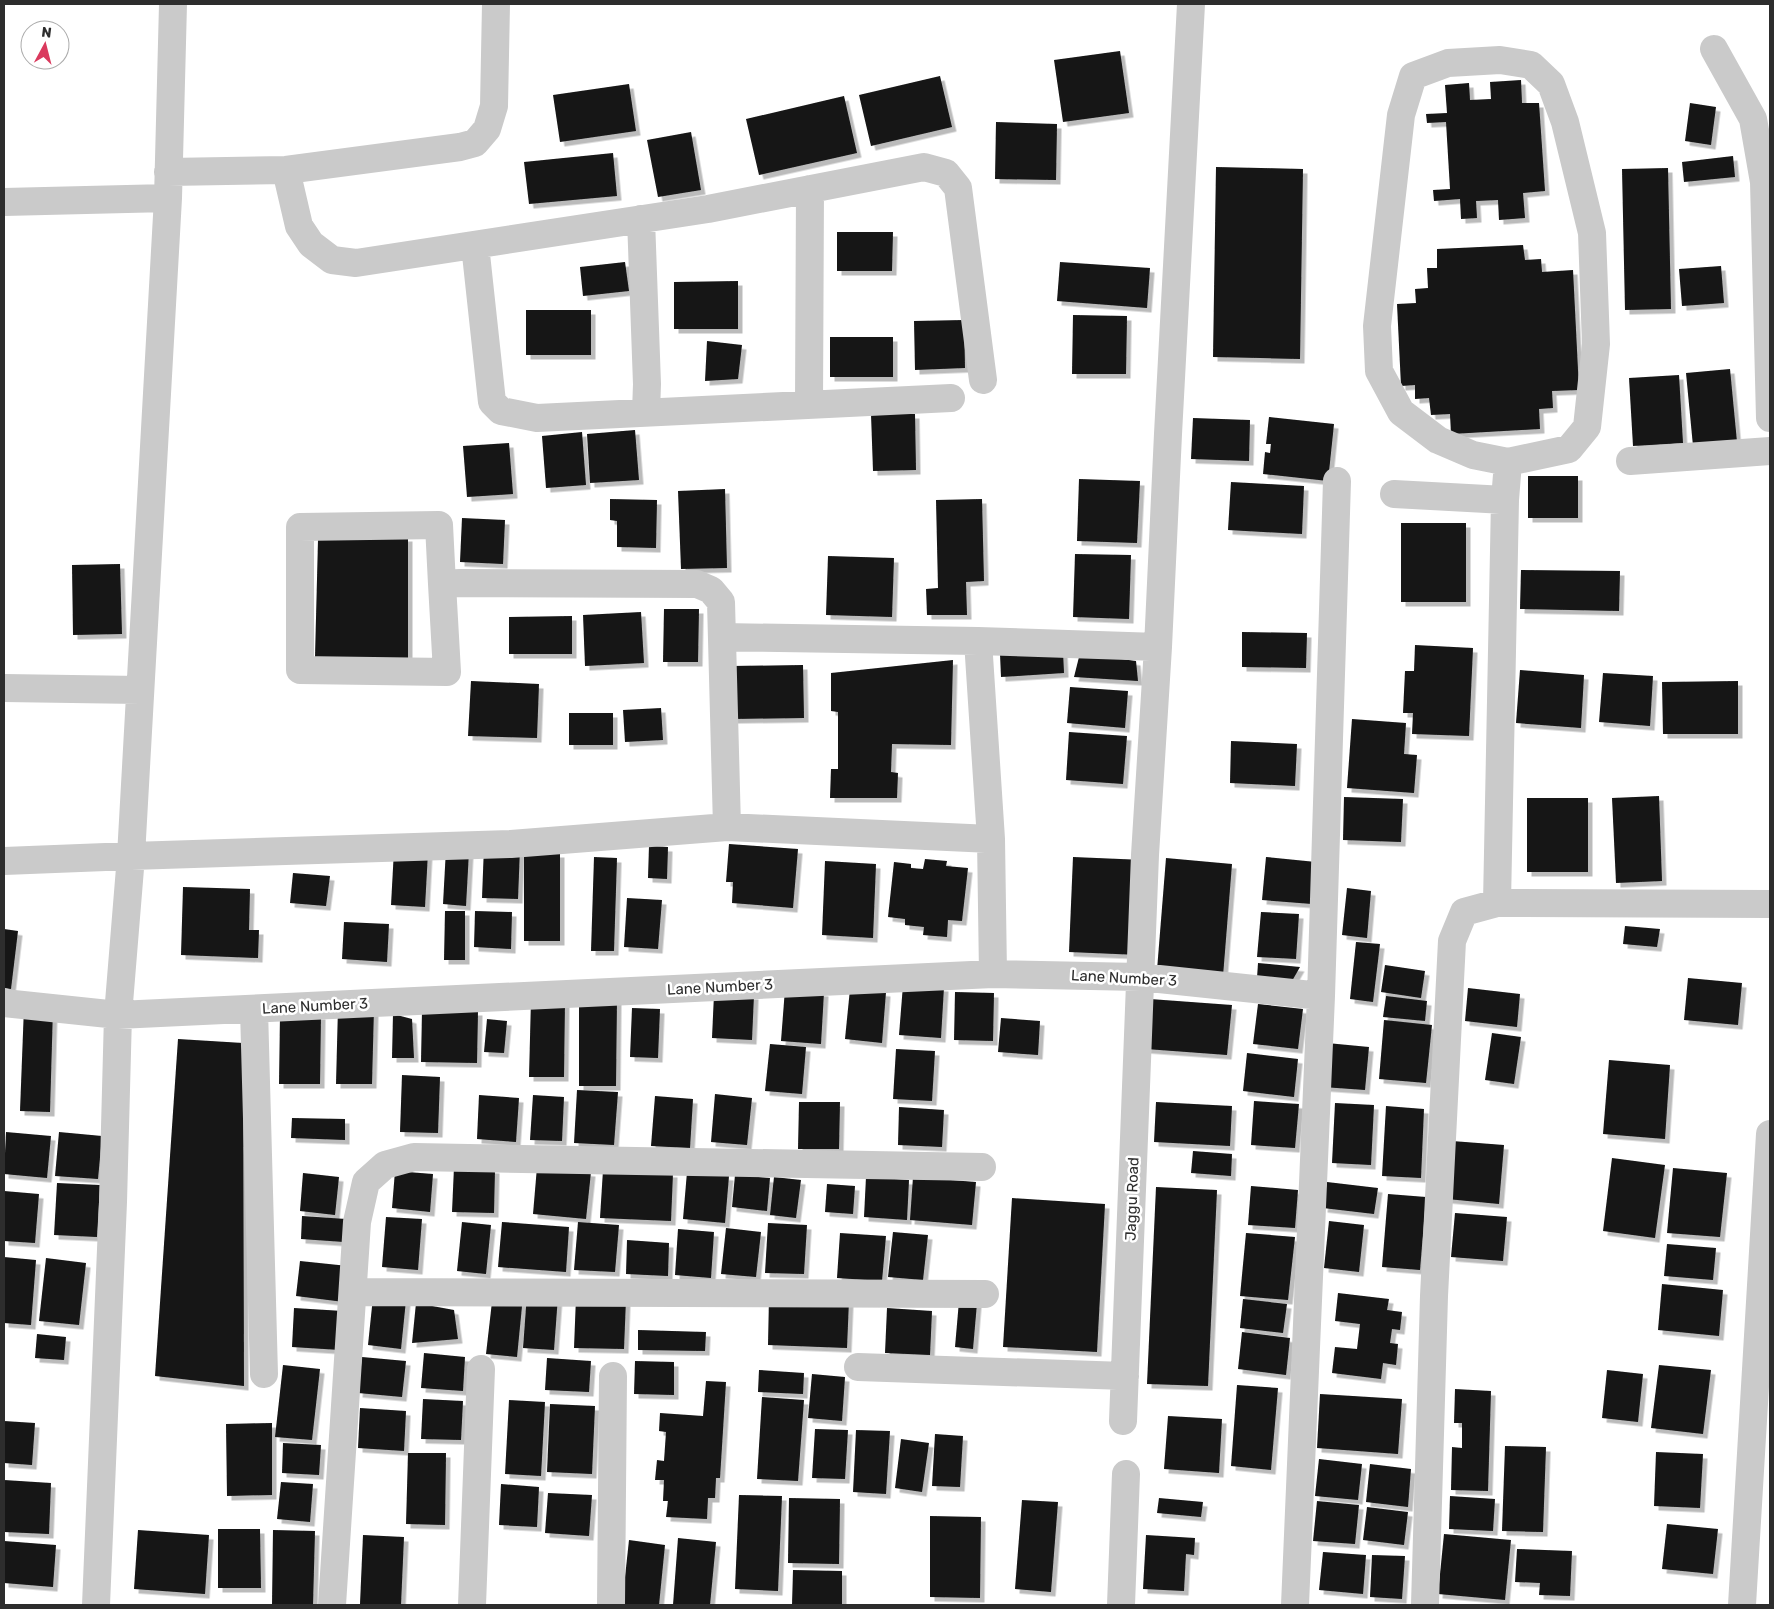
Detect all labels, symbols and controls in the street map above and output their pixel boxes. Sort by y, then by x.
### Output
north arrow [20,20,70,70]
text: N [40,24,53,42]
street label: Lane Number 3 [1071,966,1177,990]
street label: Lane Number 3 [667,975,773,999]
street label: Lane Number 3 [262,994,368,1018]
street label: Jaggu Road [1122,1157,1142,1241]

